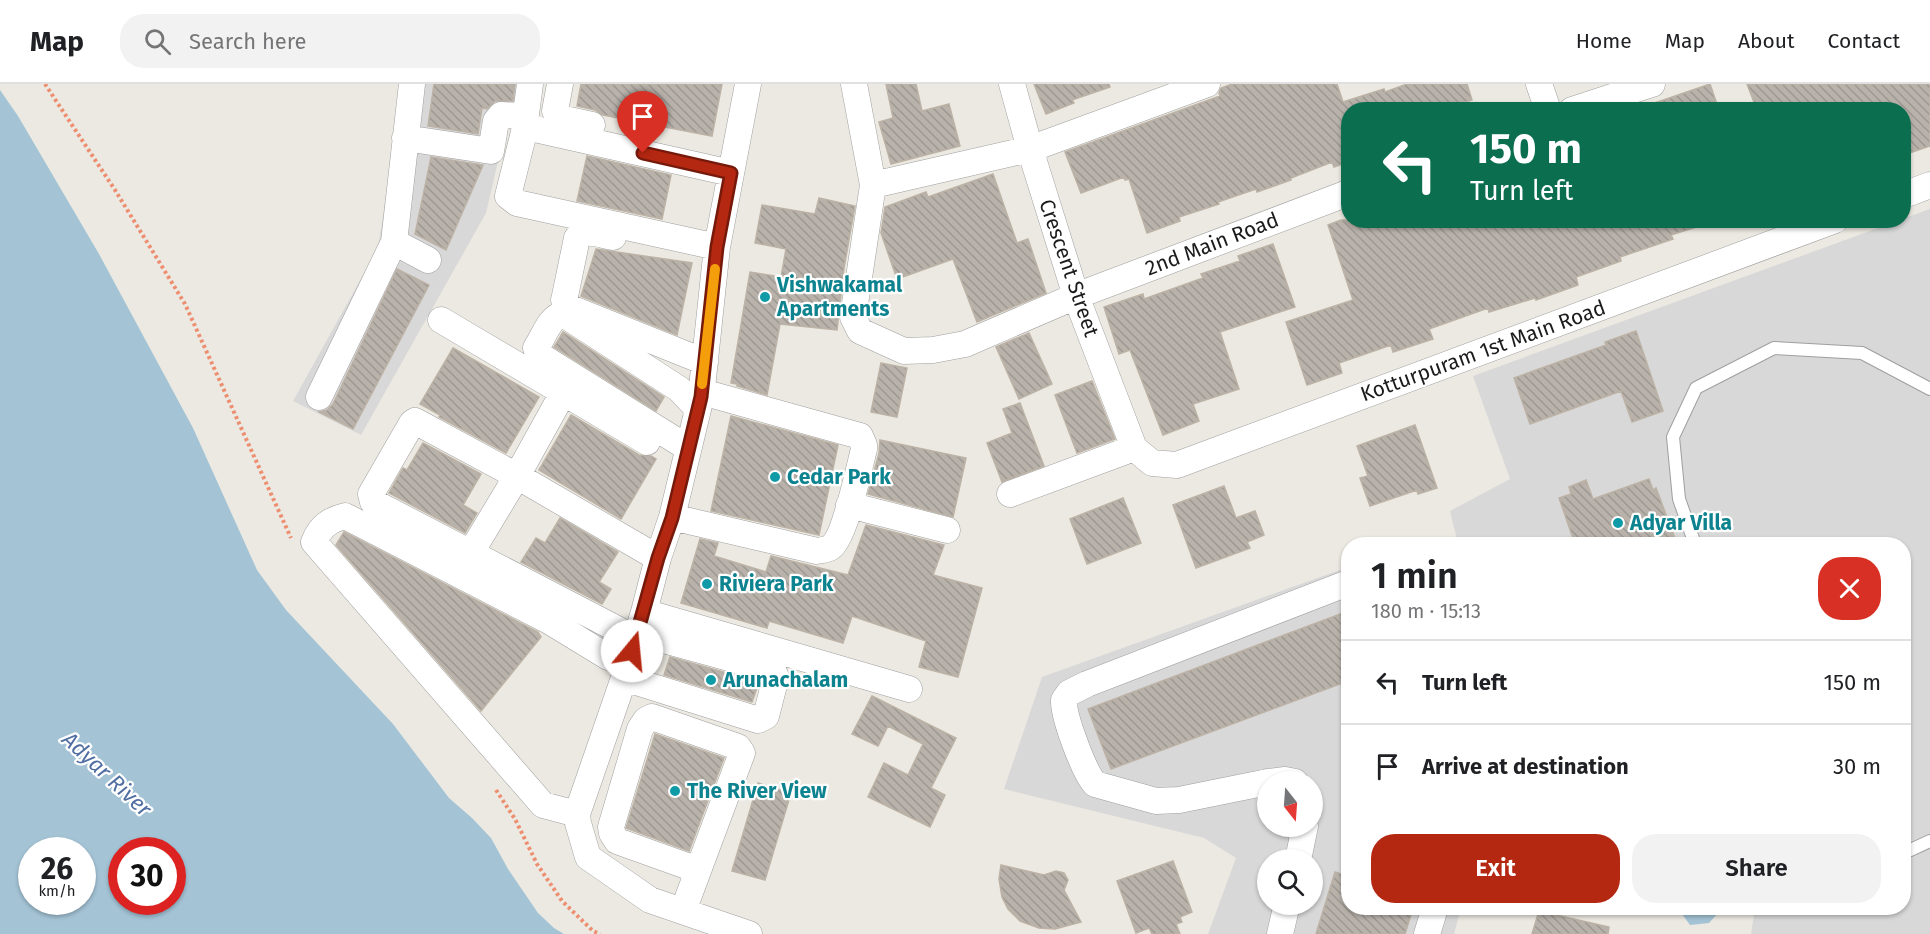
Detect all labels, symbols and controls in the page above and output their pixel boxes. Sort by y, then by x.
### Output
search box [120,14,540,68]
text: Map [30,25,84,58]
icon: search [141,25,174,58]
text: Search here [189,28,307,55]
text: Home [1576,28,1632,54]
text: Map [1665,28,1705,54]
text: About [1738,28,1795,54]
text: Contact [1828,28,1900,54]
pin [617,91,668,153]
icon: arrive [626,100,659,133]
text: 150 m [1470,124,1582,174]
icon: left [1371,126,1449,204]
text: Turn left [1470,175,1573,207]
street label: Crescent Street [1033,196,1105,341]
street label: 2nd Main Road [1142,207,1282,281]
place label: Vishwakamal Apartments [776,272,903,322]
marker: Vishwakamal Apartments [758,290,772,304]
street label: Kotturpuram 1st Main Road [1357,295,1609,407]
place label: Cedar Park [787,464,891,490]
marker: Cedar Park [768,470,782,484]
place label: Adyar Villa [1629,510,1732,536]
marker: Adyar Villa [1611,516,1625,530]
text: 1 min [1371,554,1458,598]
button: close [1818,557,1881,620]
place label: Riviera Park [719,571,834,597]
marker: Riviera Park [700,577,714,591]
text: 180 m · 15:13 [1371,599,1481,623]
position arrow [600,619,664,683]
icon: left [1371,666,1404,699]
place label: Arunachalam [722,667,848,693]
text: Turn left [1422,669,1507,696]
text: 150 m [1823,669,1881,696]
marker: Arunachalam [704,673,718,687]
water label: Adyar River [56,725,158,823]
icon: arrive [1371,750,1404,783]
text: Arrive at destination [1422,753,1629,780]
text: 30 m [1833,753,1881,780]
north arrow [1257,771,1323,837]
map controls [1257,771,1323,915]
place label: The River View [687,778,827,804]
marker: The River View [668,784,682,798]
button: Exit [1371,834,1620,903]
button: Share [1632,834,1881,903]
speed limit sign: 30 [108,837,186,915]
button: search [1257,849,1323,915]
text: 26 [41,851,73,887]
text: km/h [38,882,76,900]

